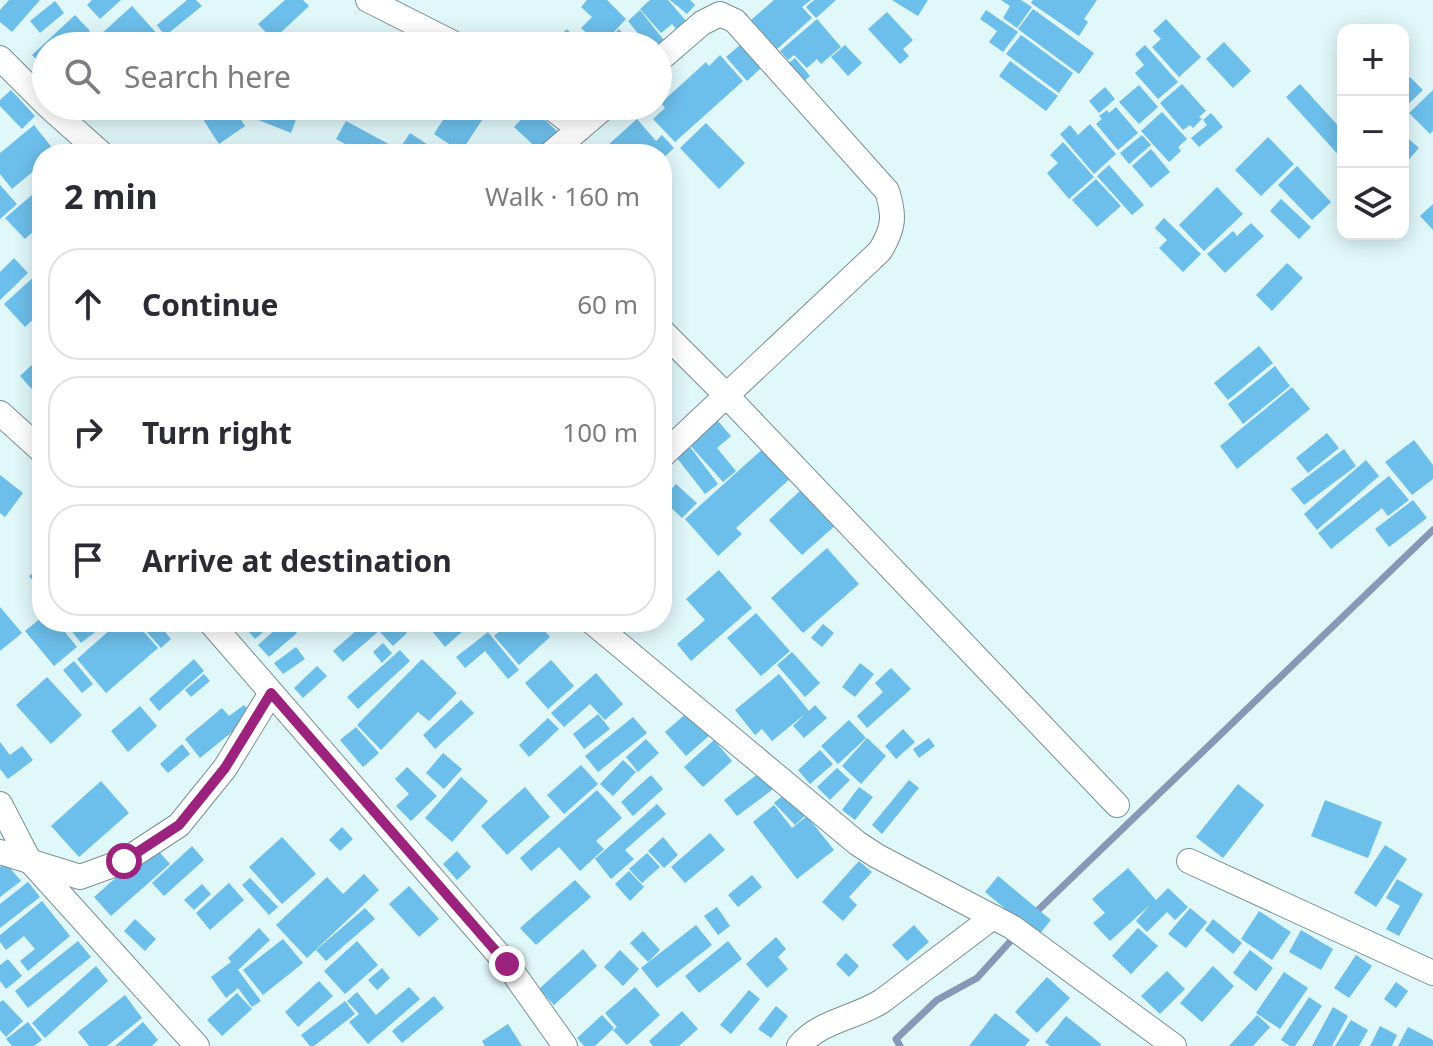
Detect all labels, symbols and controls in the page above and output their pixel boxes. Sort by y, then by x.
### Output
map controls [1337,24,1409,240]
button: + [1337,24,1409,96]
search box [32,32,672,120]
icon: search [60,54,104,98]
text: Search here [124,56,291,97]
button: − [1337,96,1409,168]
button: layers [1337,168,1409,240]
text: 2 min [64,173,158,219]
text: Walk · 160 m [485,178,640,214]
icon: ahead [66,282,110,326]
text: Continue [142,284,278,325]
text: 60 m [577,286,638,322]
icon: right [66,410,110,454]
text: Turn right [142,412,292,453]
text: 100 m [562,414,638,450]
icon: arrive [66,538,110,582]
text: Arrive at destination [142,540,452,581]
route start [106,843,142,879]
route end [489,946,525,982]

